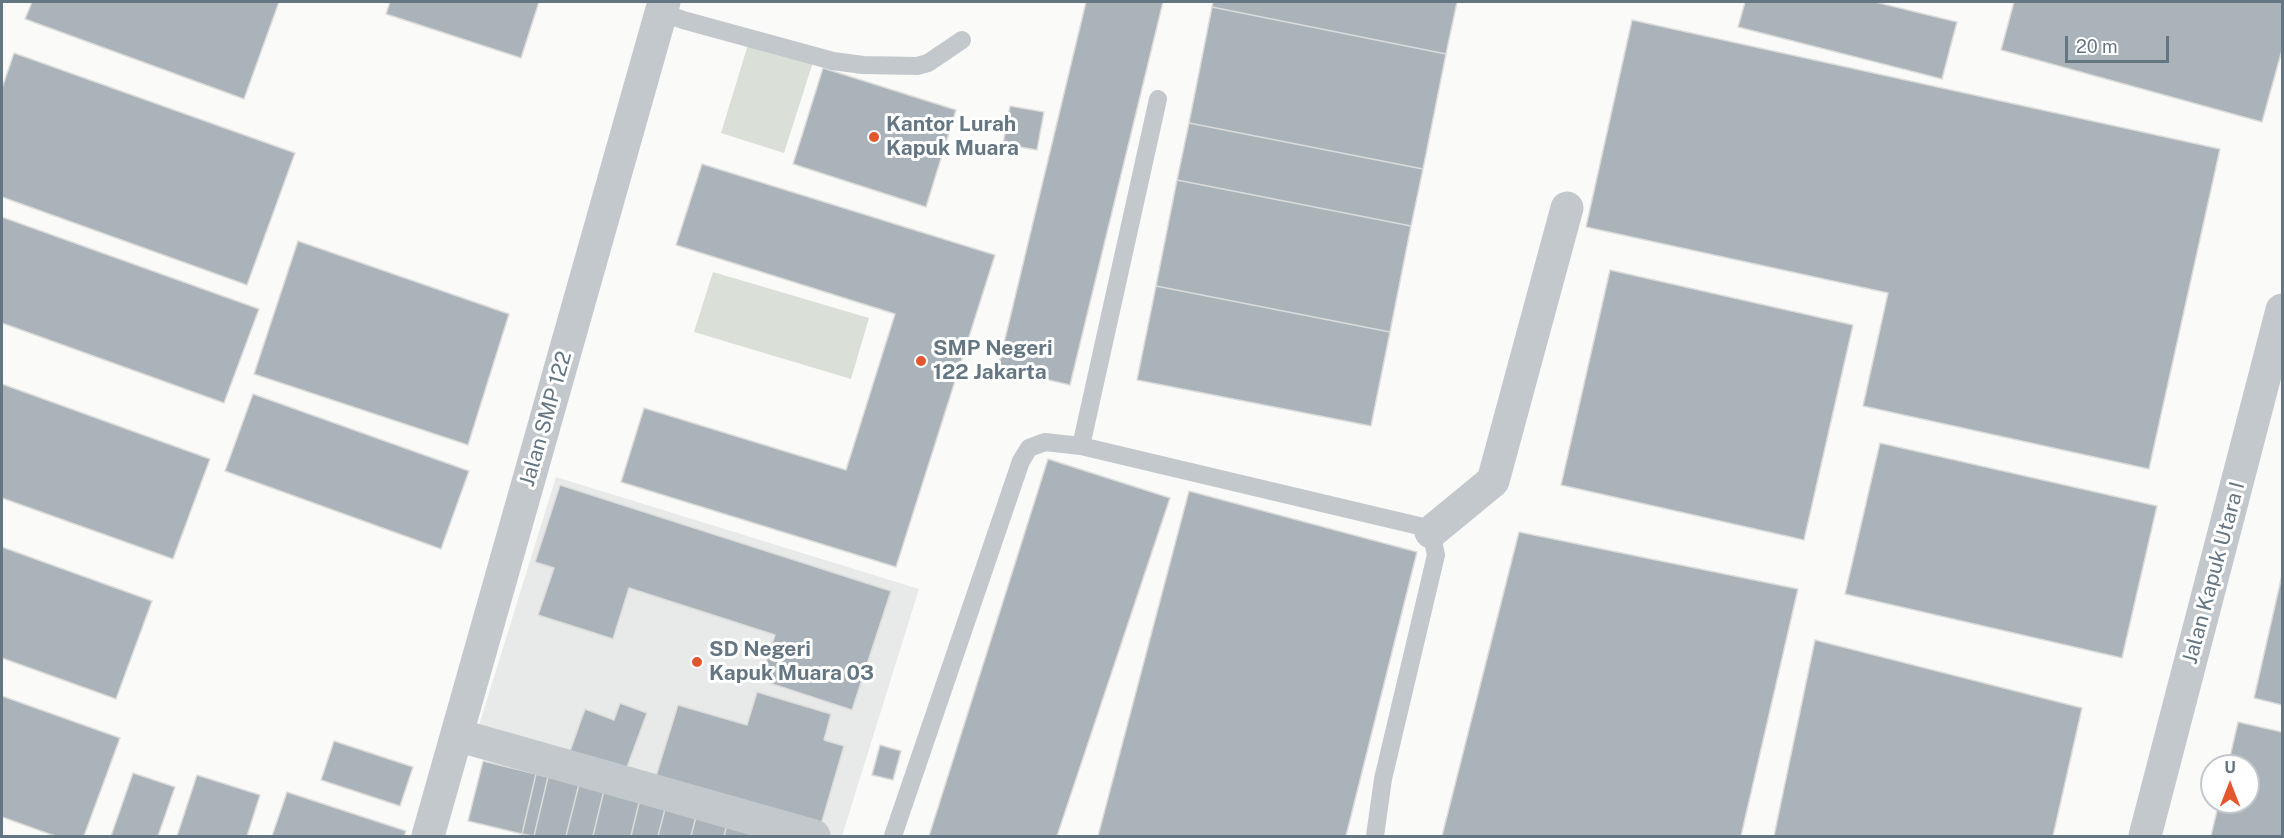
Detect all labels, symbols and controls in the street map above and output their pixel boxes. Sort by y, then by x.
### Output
scale bar [2068,24,2172,62]
text: 20 m [2076,36,2118,57]
place label: Kantor Lurah Kapuk Muara [886,112,1019,162]
marker: Kantor Lurah Kapuk Muara [867,130,881,144]
place label: SMP Negeri 122 Jakarta [933,336,1053,386]
street label: Jalan SMP 122 [515,348,577,490]
marker: SMP Negeri 122 Jakarta [914,354,928,368]
street label: Jalan Kapuk Utara I [2178,479,2250,667]
place label: SD Negeri Kapuk Muara 03 [709,637,874,687]
marker: SD Negeri Kapuk Muara 03 [690,655,704,669]
north arrow [2200,754,2260,814]
text: U [2224,758,2236,777]

